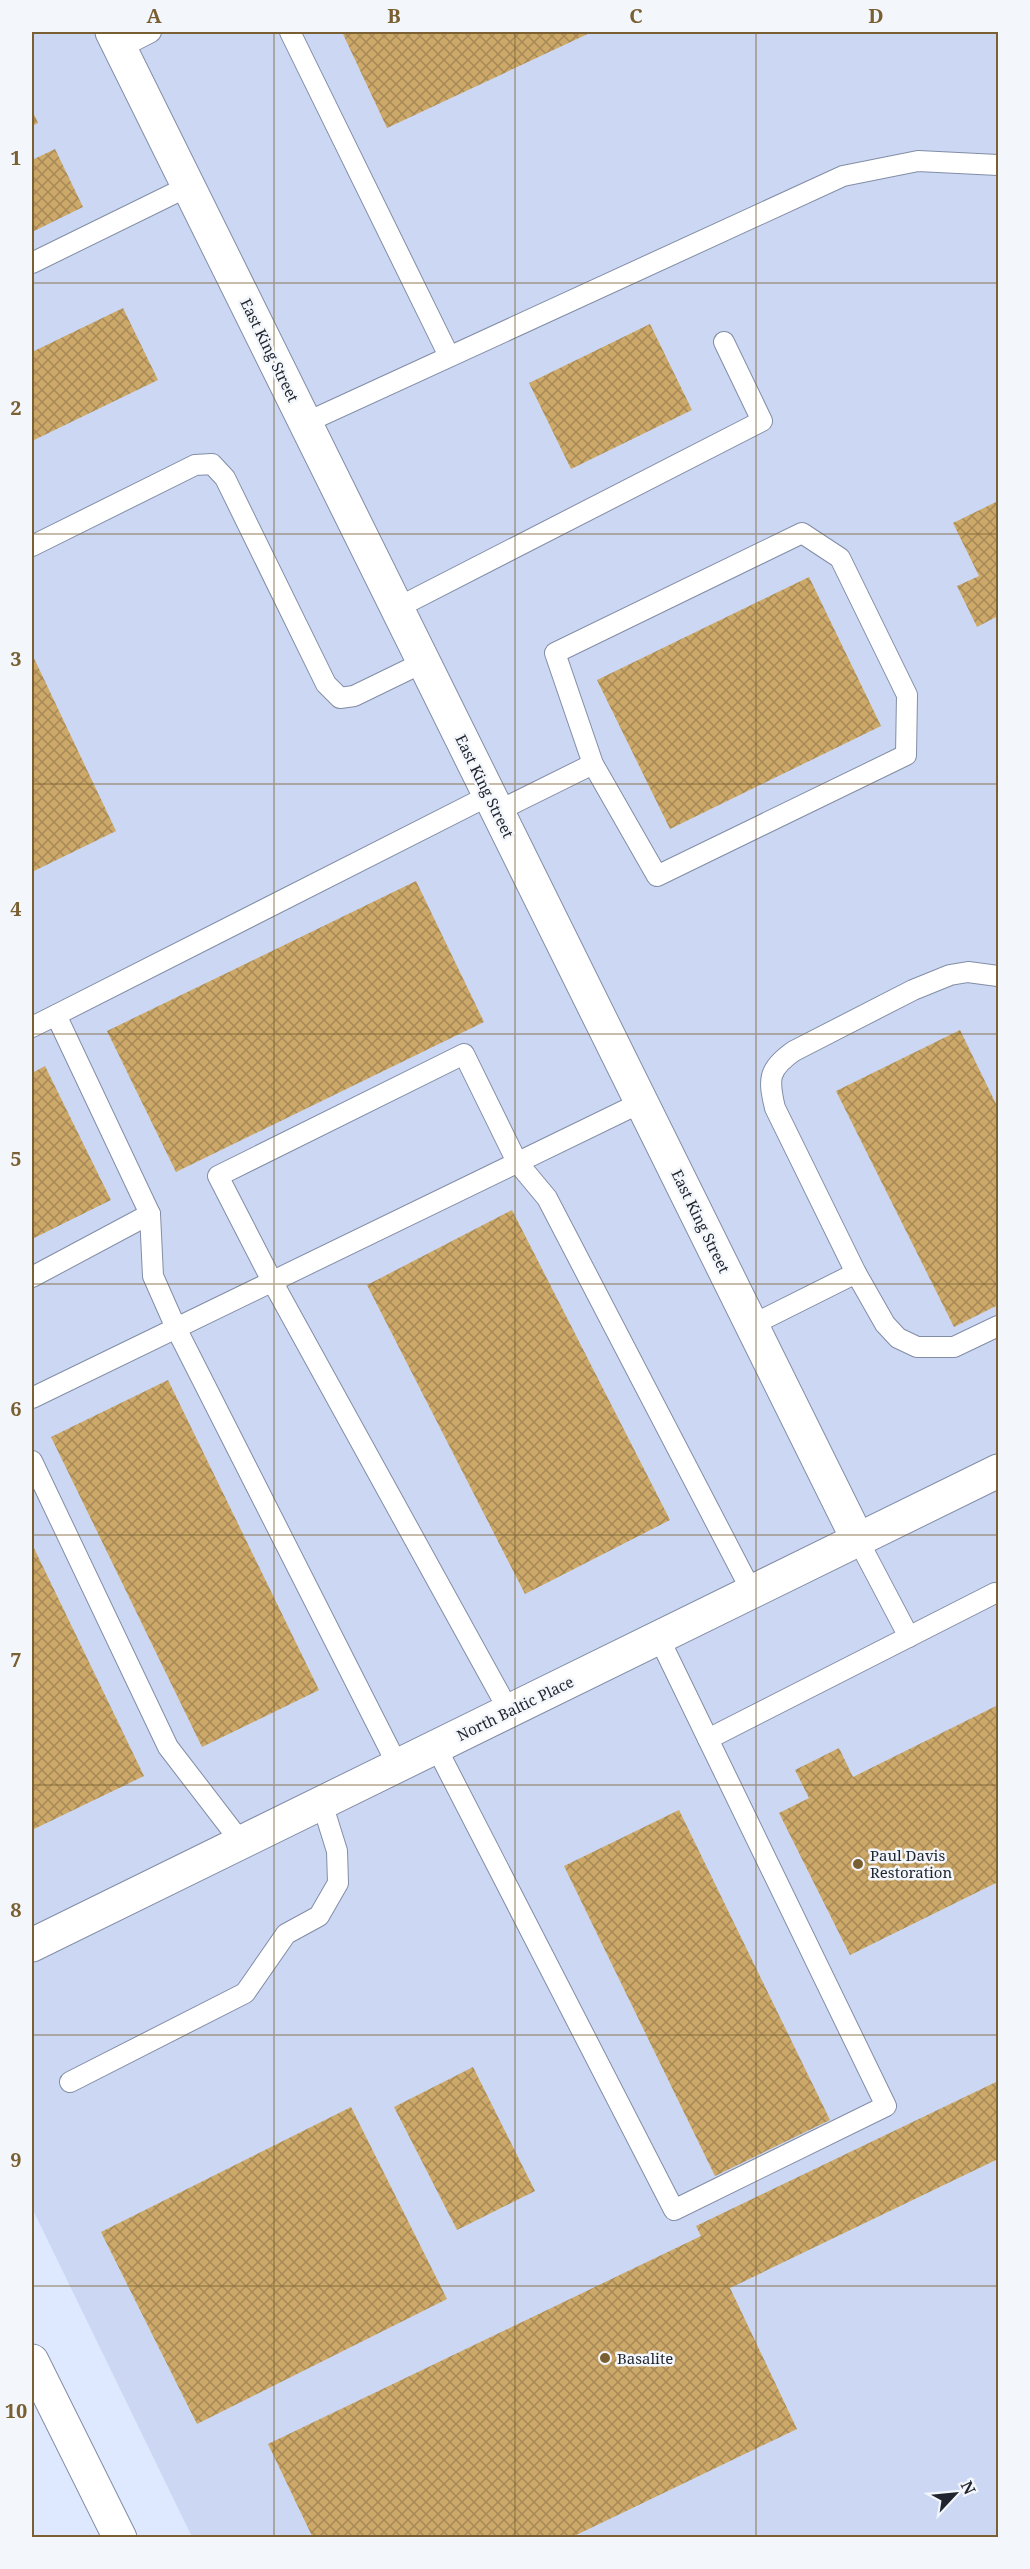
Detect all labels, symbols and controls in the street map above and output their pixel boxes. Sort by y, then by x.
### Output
text: A [146,2,162,29]
text: B [387,2,401,29]
text: C [629,2,643,29]
text: D [868,2,884,29]
text: 1 [10,144,22,171]
street label: East King Street [236,295,304,405]
text: 2 [10,394,22,421]
text: 3 [10,645,22,672]
street label: East King Street [451,731,519,841]
text: 4 [10,895,22,922]
text: 5 [10,1145,22,1172]
street label: East King Street [667,1166,735,1276]
text: 6 [10,1395,22,1422]
text: 7 [10,1646,22,1673]
street label: North Baltic Place [453,1671,577,1745]
place label: Paul Davis Restoration [870,1845,953,1882]
marker: Paul Davis Restoration [851,1857,865,1871]
text: 8 [10,1896,22,1923]
text: 9 [10,2146,22,2173]
place label: Basalite [617,2348,673,2368]
marker: Basalite [598,2351,612,2365]
text: 10 [5,2397,27,2424]
north arrow [925,2464,985,2524]
text: N [956,2477,981,2498]

